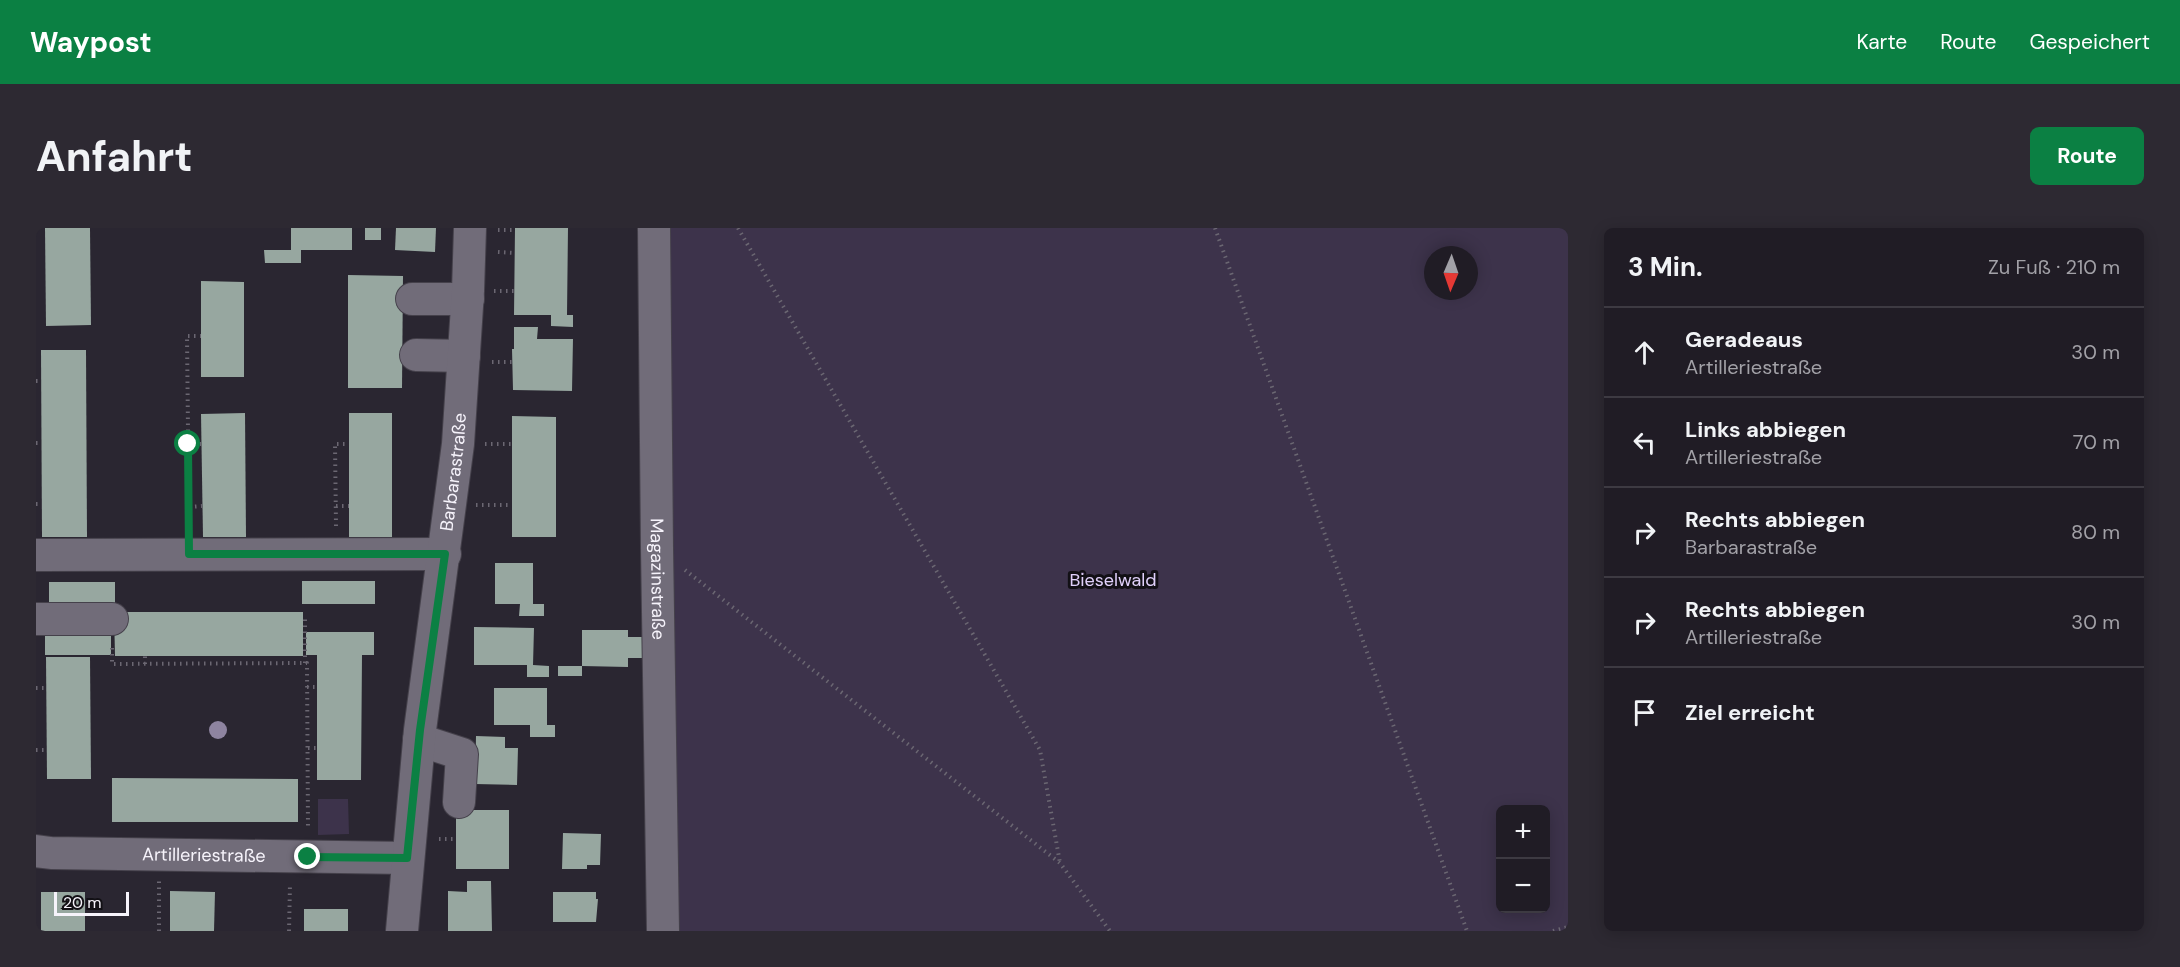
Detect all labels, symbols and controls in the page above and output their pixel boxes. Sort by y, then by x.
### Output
text: Waypost [30,24,152,61]
text: Karte [1856,28,1907,56]
text: Route [1940,28,1996,56]
text: Gespeichert [2029,28,2150,56]
button: Route [2030,127,2144,185]
text: Anfahrt [36,129,192,184]
north arrow [1424,246,1478,300]
text: 3 Min. [1628,250,1703,284]
text: Zu Fuß · 210 m [1988,254,2120,280]
text: Geradeaus [1685,325,1803,354]
icon: ahead [1628,336,1661,369]
text: 30 m [2071,339,2120,365]
text: Artilleriestraße [1685,354,1822,380]
street label: Barbarastraße [435,412,472,533]
text: Links abbiegen [1685,415,1846,444]
icon: left [1628,426,1661,459]
text: 70 m [2073,429,2120,455]
route start [174,430,200,456]
text: Artilleriestraße [1685,444,1822,470]
text: Rechts abbiegen [1685,505,1865,534]
icon: right [1628,516,1661,549]
street label: Magazinstraße [645,518,670,640]
text: 80 m [2071,519,2120,545]
text: Barbarastraße [1685,534,1817,560]
park label: Bieselwald [1069,568,1157,592]
text: Rechts abbiegen [1685,595,1865,624]
icon: right [1628,606,1661,639]
text: 30 m [2071,609,2120,635]
text: Artilleriestraße [1685,624,1822,650]
icon: arrive [1628,696,1661,729]
text: Ziel erreicht [1685,698,1815,727]
map controls [1496,805,1550,913]
button: + [1496,805,1550,859]
street label: Artilleriestraße [142,842,266,868]
route end [294,843,320,869]
button: − [1496,859,1550,913]
scale bar [54,889,129,916]
text: 20 m [63,892,102,913]

